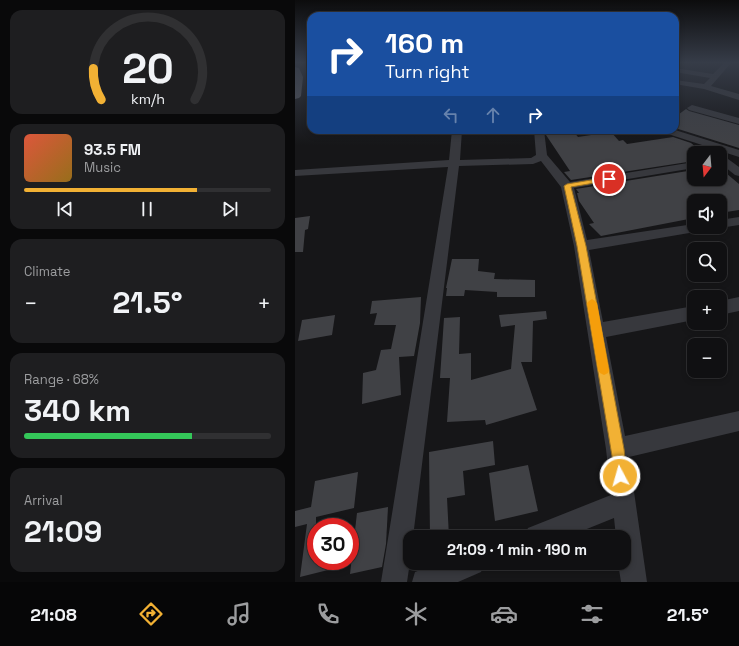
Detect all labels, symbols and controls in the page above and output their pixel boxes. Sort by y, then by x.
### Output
text: 160 m [385,25,464,61]
icon: right [319,28,371,80]
text: 20 [122,42,173,95]
text: Turn right [385,60,469,83]
text: km/h [130,90,165,108]
icon: left [440,104,462,126]
icon: ahead [482,104,504,126]
icon: right [524,104,546,126]
text: 93.5 FM [84,140,141,159]
north arrow [687,146,727,186]
map controls [687,146,727,378]
text: Music [84,159,121,176]
pin [592,162,626,196]
icon: arrive [598,168,620,190]
button: sound [687,194,727,234]
icon: previous [54,198,76,220]
icon: pause [136,198,158,220]
icon: next [219,198,241,220]
button: search [687,242,727,282]
text: Climate [24,263,70,280]
text: 21.5° [112,283,183,322]
text: − [24,289,38,317]
text: + [257,289,271,317]
button: + [687,290,727,330]
button: − [687,338,727,378]
text: Range · 68% [24,371,99,388]
text: 340 km [24,391,131,430]
position arrow [599,455,641,497]
text: Arrival [24,492,63,509]
text: 21:09 [24,512,102,551]
speed limit sign: 30 [307,518,359,570]
text: 21:09 · 1 min · 190 m [447,540,587,559]
icon: directions [137,600,165,628]
icon: music [225,600,253,628]
icon: phone [314,600,342,628]
icon: climate [402,600,430,628]
icon: car [490,600,518,628]
icon: filters [578,600,606,628]
text: 21:08 [30,603,77,626]
text: 21.5° [667,603,709,626]

